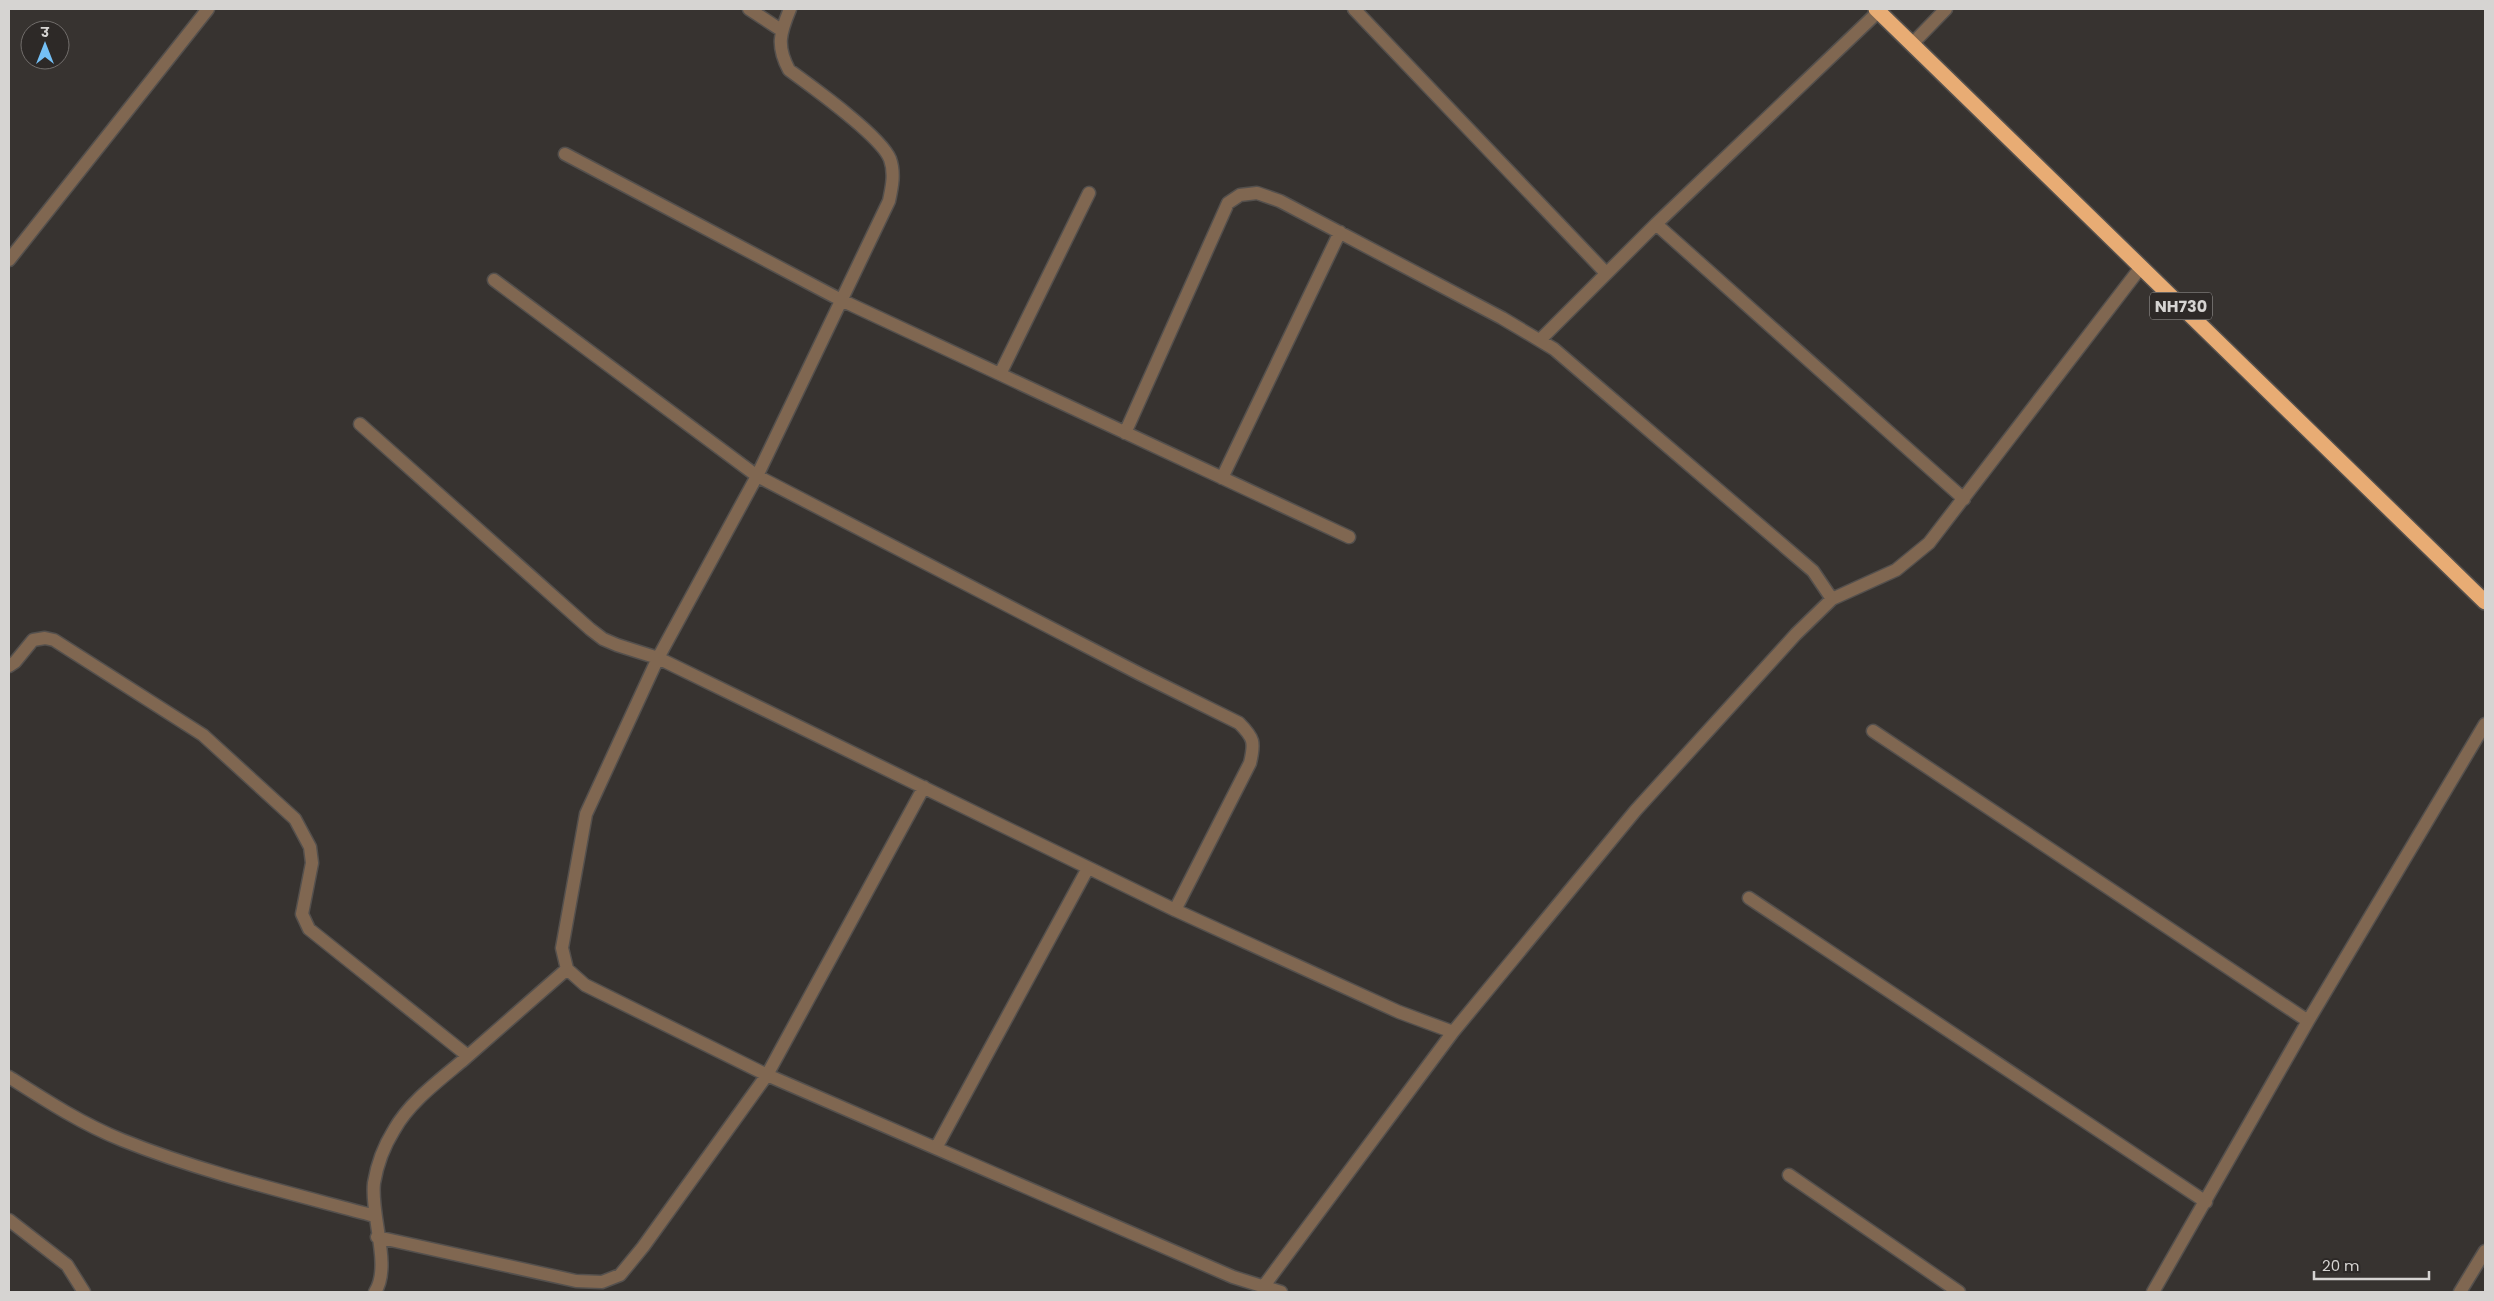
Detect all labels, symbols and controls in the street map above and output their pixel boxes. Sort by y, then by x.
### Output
north arrow [20,20,70,70]
text: उ [40,22,50,42]
road number: NH730 [2150,292,2212,320]
scale bar [2314,1248,2429,1280]
text: 20 m [2322,1255,2360,1276]

